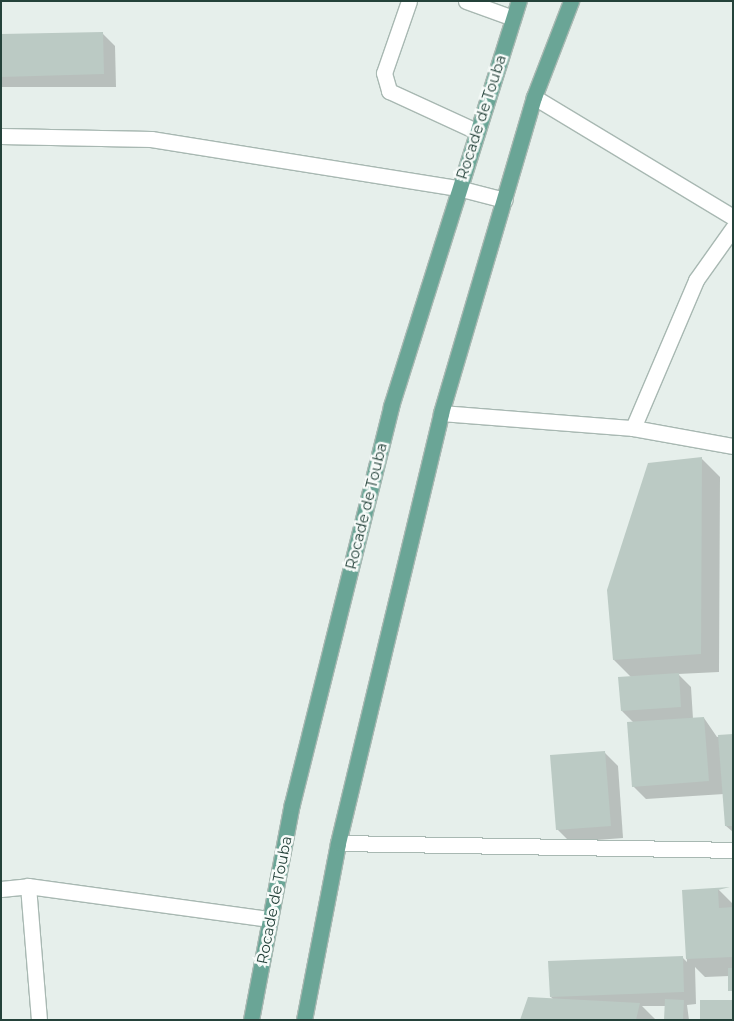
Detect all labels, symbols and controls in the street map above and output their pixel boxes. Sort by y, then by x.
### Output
street label: Rocade de Touba [452,52,510,182]
street label: Rocade de Touba [342,441,390,571]
street label: Rocade de Touba [253,834,295,966]

